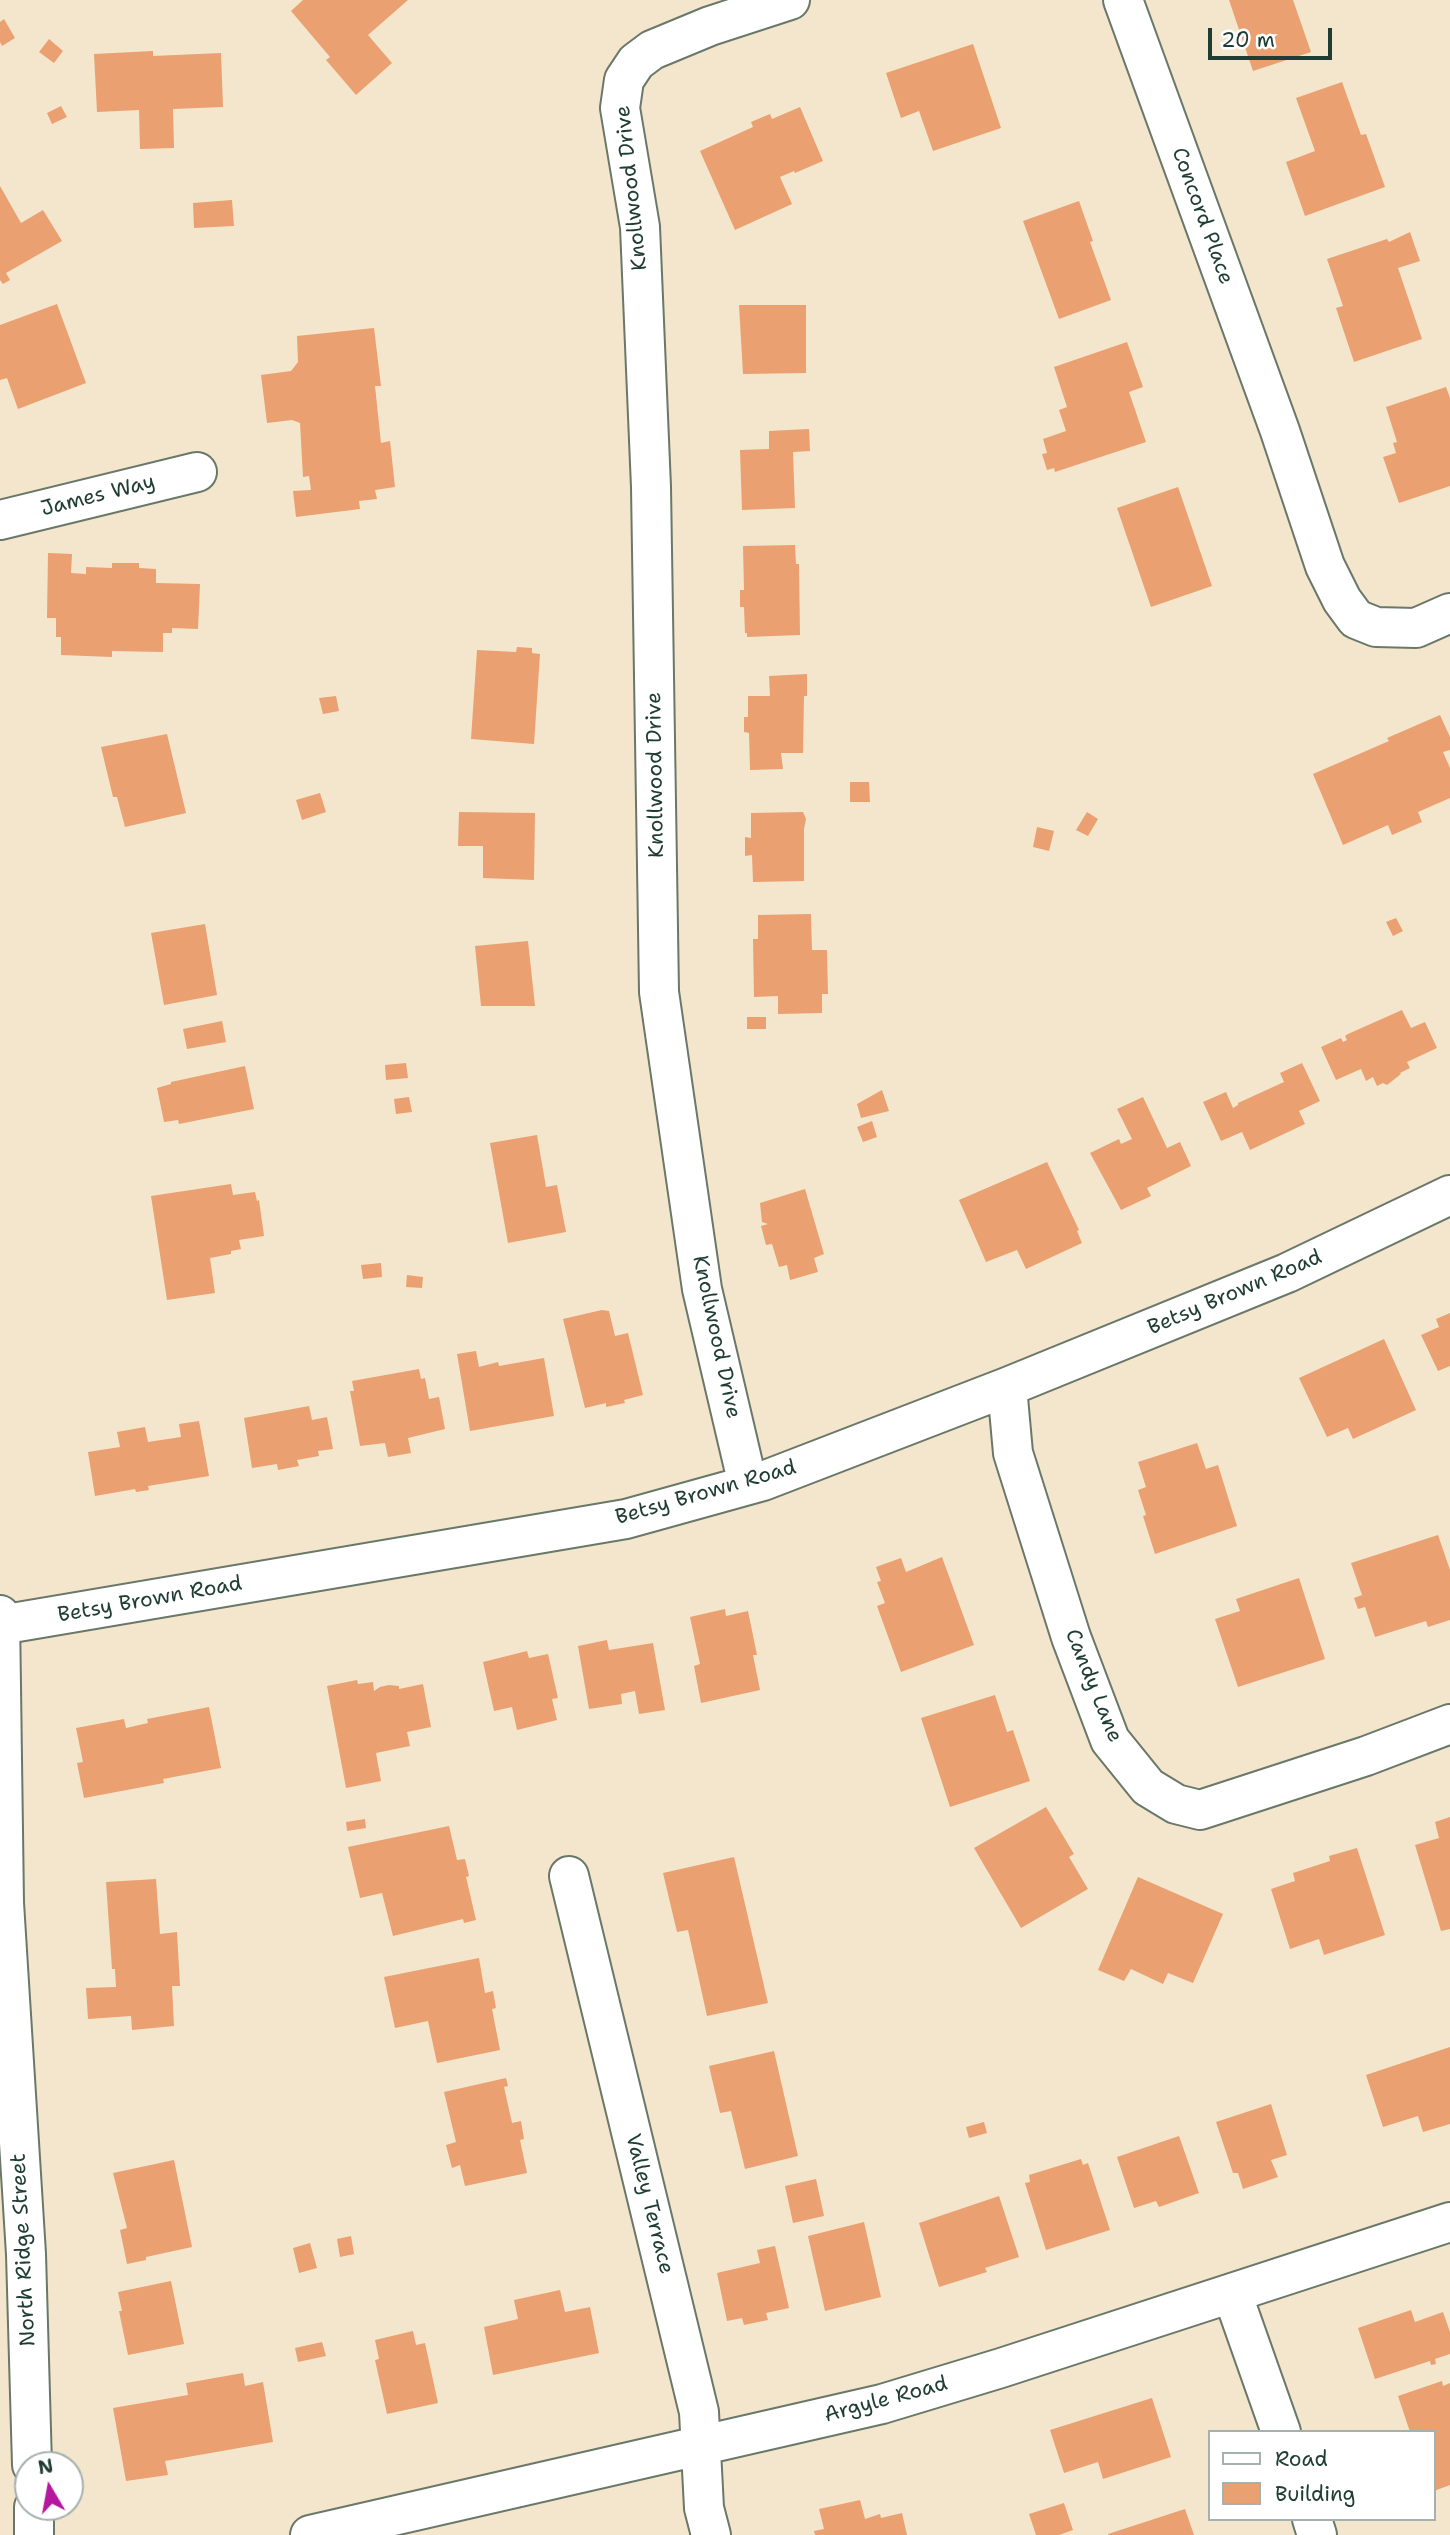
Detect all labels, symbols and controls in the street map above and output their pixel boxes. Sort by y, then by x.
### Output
scale bar [1212,14,1336,58]
text: 20 m [1221,26,1275,54]
street label: Knollwood Drive [611,104,653,272]
street label: Concord Place [1166,144,1238,288]
street label: James Way [38,470,158,522]
street label: Knollwood Drive [642,692,670,858]
street label: Betsy Brown Road [1144,1245,1326,1341]
street label: Knollwood Drive [686,1253,746,1421]
street label: Betsy Brown Road [613,1455,799,1531]
street label: Betsy Brown Road [56,1571,244,1629]
street label: Candy Lane [1059,1626,1127,1746]
street label: Valley Terrace [619,2131,679,2277]
street label: North Ridge Street [6,2153,42,2347]
street label: Argyle Road [822,2371,950,2429]
legend [1208,2430,1436,2521]
text: Road [1275,2445,1328,2473]
north arrow [14,2451,84,2521]
text: N [36,2453,55,2480]
text: Building [1275,2480,1355,2508]

